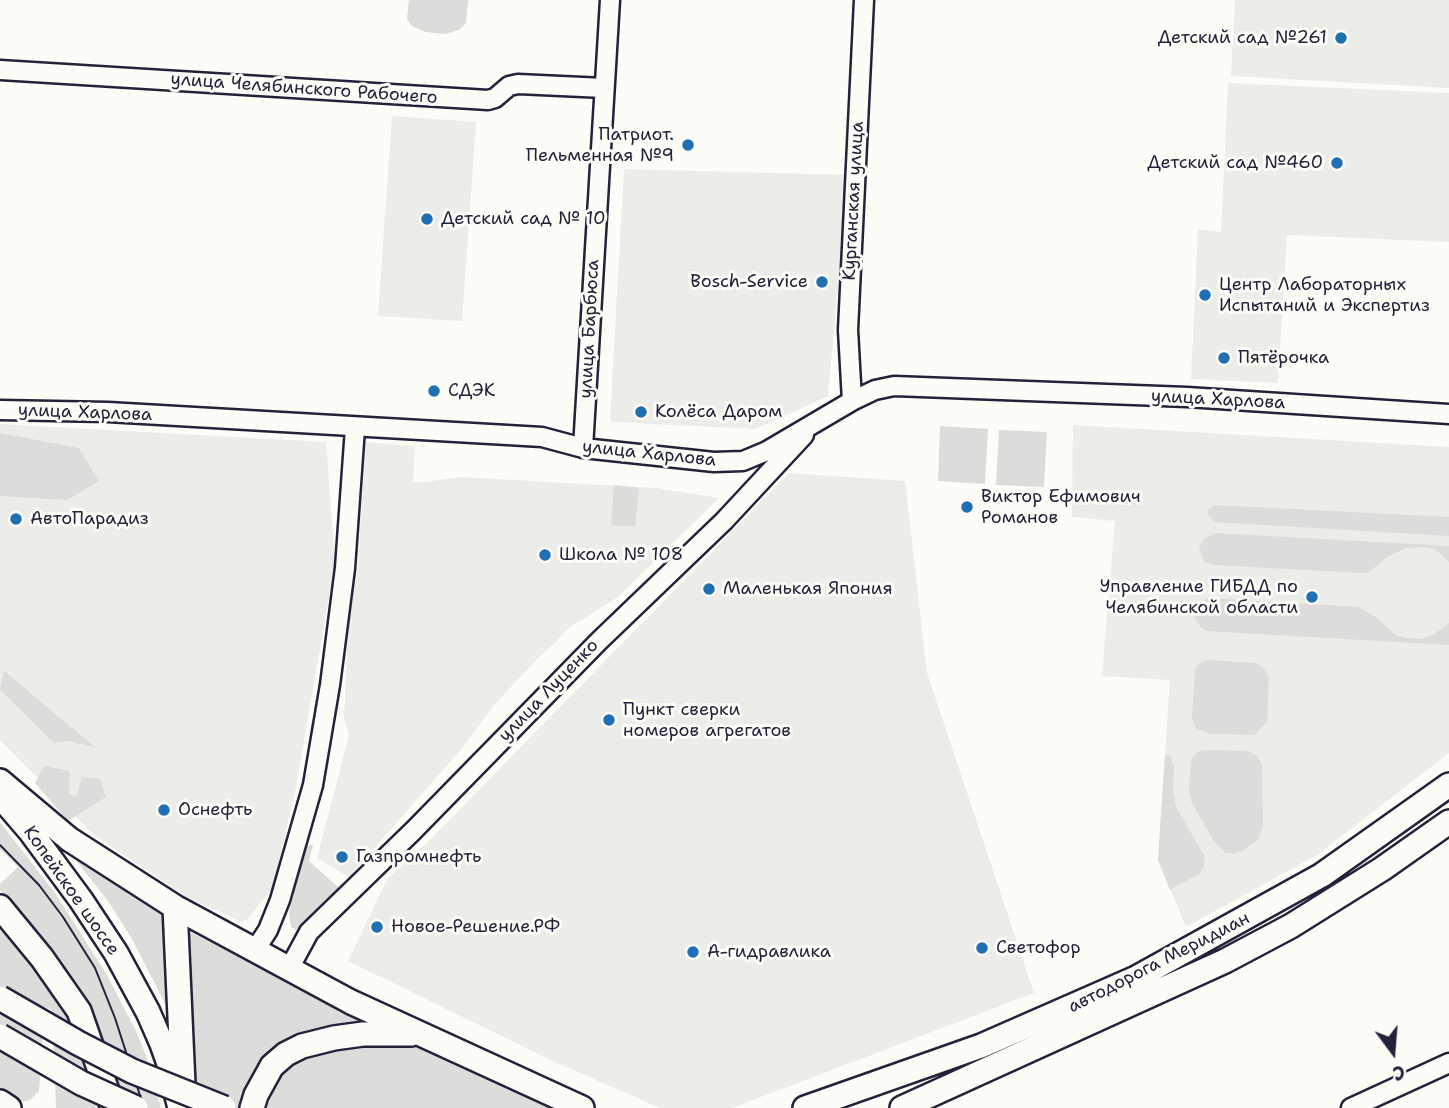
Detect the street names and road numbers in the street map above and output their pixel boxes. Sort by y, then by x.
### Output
street label: улица Челябинского Рабочего [170,69,438,109]
street label: Курганская улица [839,121,869,281]
street label: улица Барбюса [576,259,604,399]
street label: улица Харлова [1150,386,1286,414]
street label: улица Харлова [17,400,153,426]
street label: улица Харлова [581,436,717,472]
street label: улица Луценко [495,635,603,747]
street label: Копейское шоссе [18,822,124,960]
street label: автодорога Меридиан [1065,908,1253,1018]

